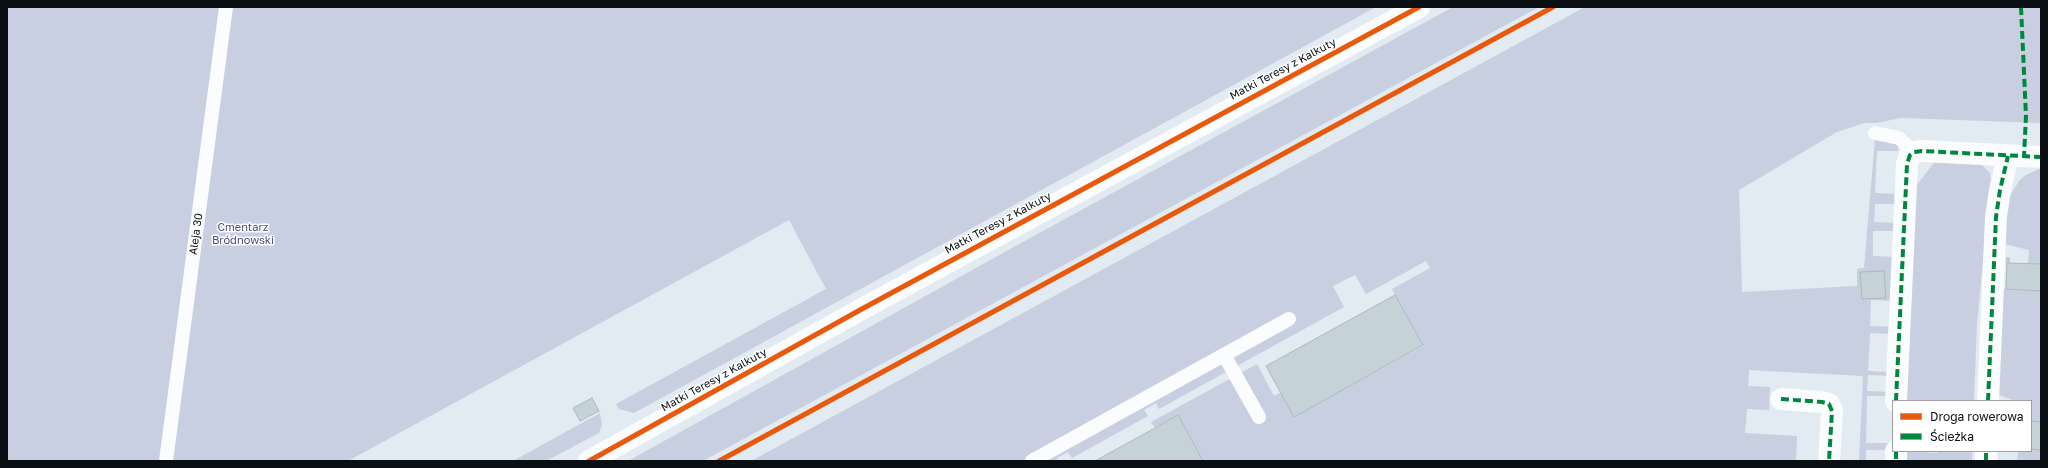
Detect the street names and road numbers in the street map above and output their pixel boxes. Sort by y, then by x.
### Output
street label: Matki Teresy z Kalkuty [1228,35,1338,103]
street label: Matki Teresy z Kalkuty [943,189,1053,257]
street label: Aleja 30 [187,212,205,256]
street label: Matki Teresy z Kalkuty [659,345,769,415]

